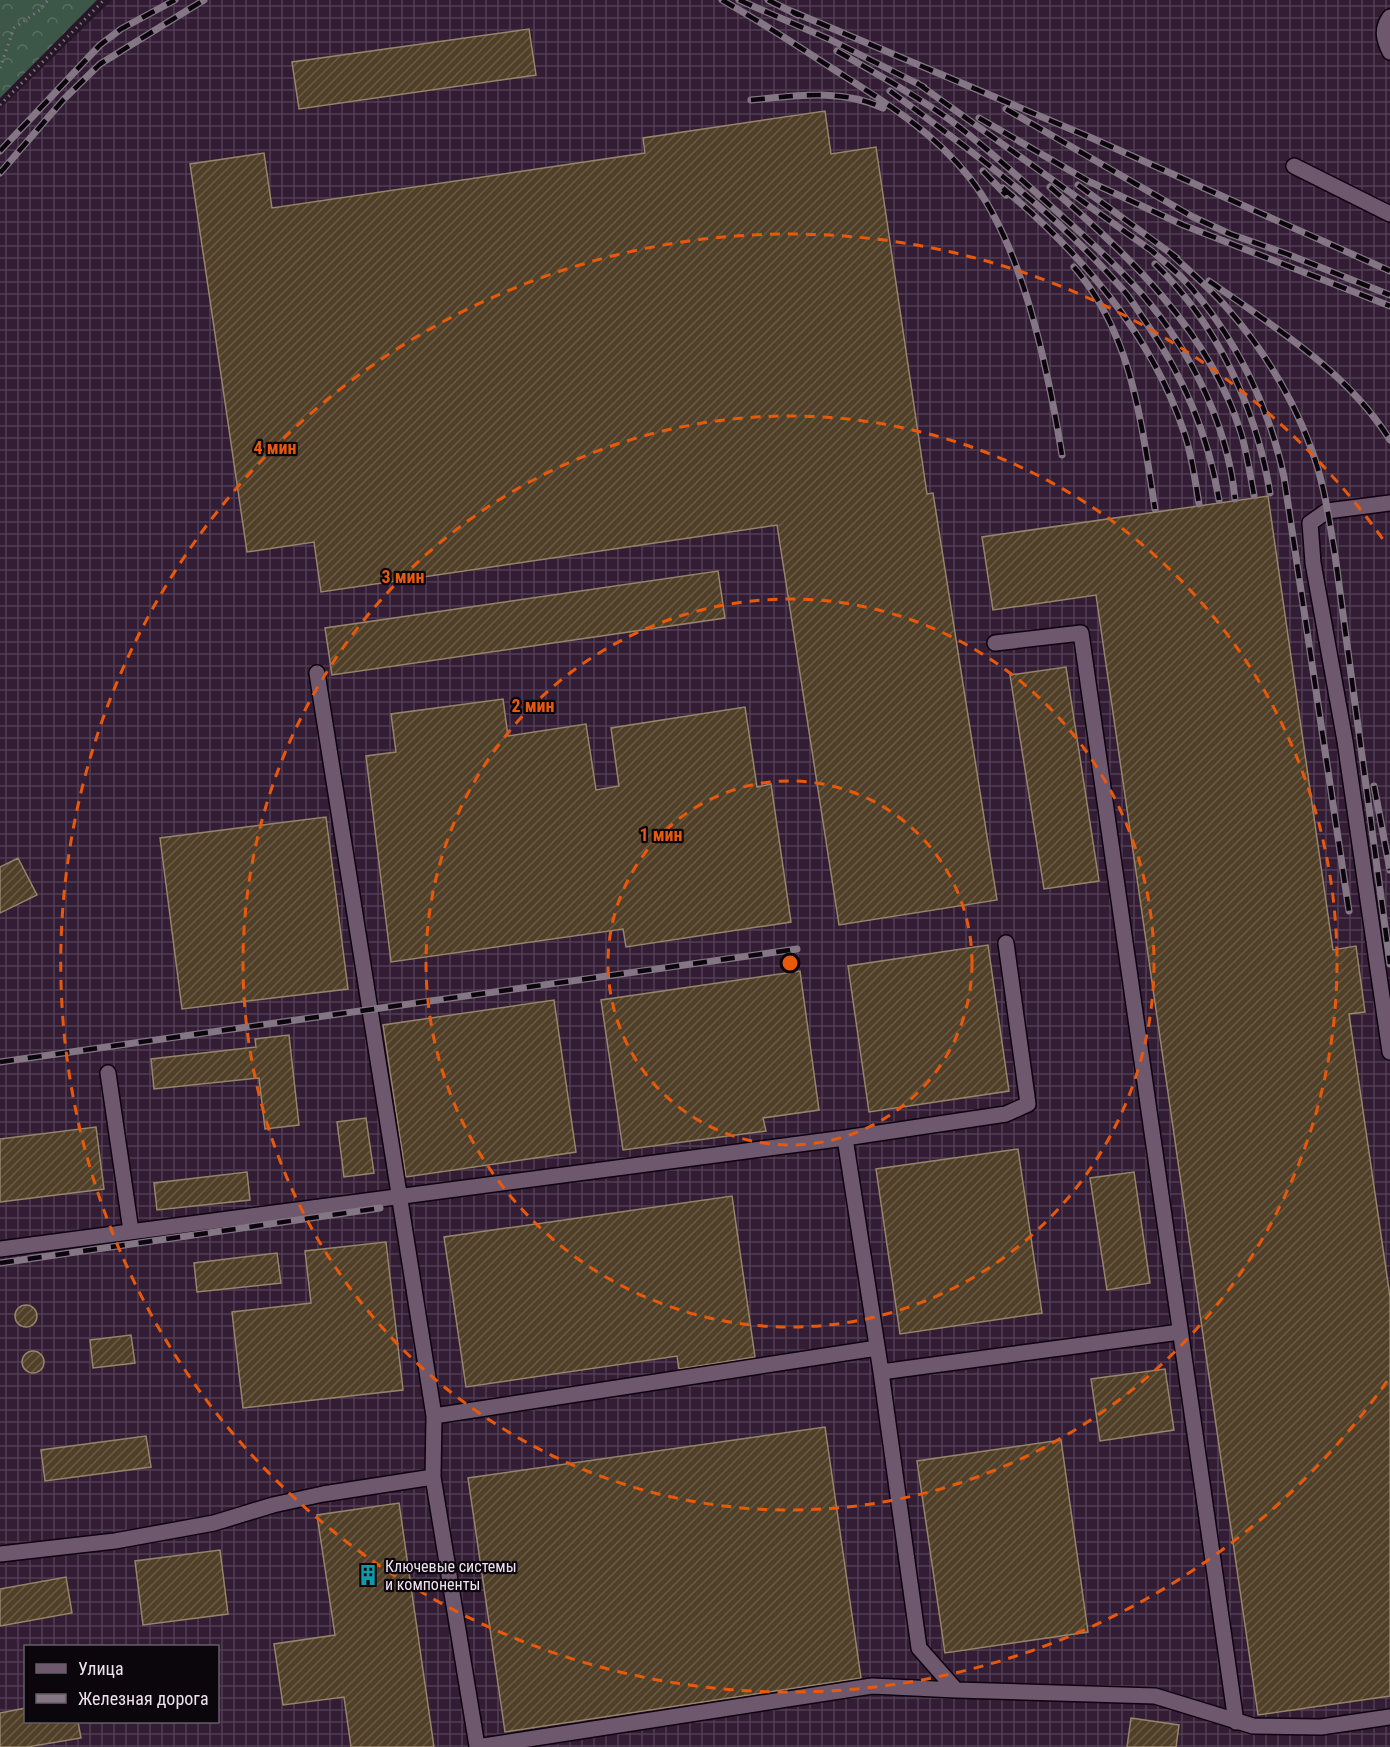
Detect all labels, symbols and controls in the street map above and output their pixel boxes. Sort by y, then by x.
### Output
text: 4 мин [253,437,297,458]
text: 3 мин [381,566,425,587]
text: 2 мин [511,695,555,716]
text: 1 мин [639,824,683,845]
centre of rings [780,953,800,973]
place label: Ключевые системы и компоненты [385,1557,517,1594]
building icon: Ключевые системы и компоненты [356,1563,380,1587]
legend [24,1645,219,1723]
text: Улица [78,1658,124,1679]
text: Железная дорога [78,1688,209,1709]

